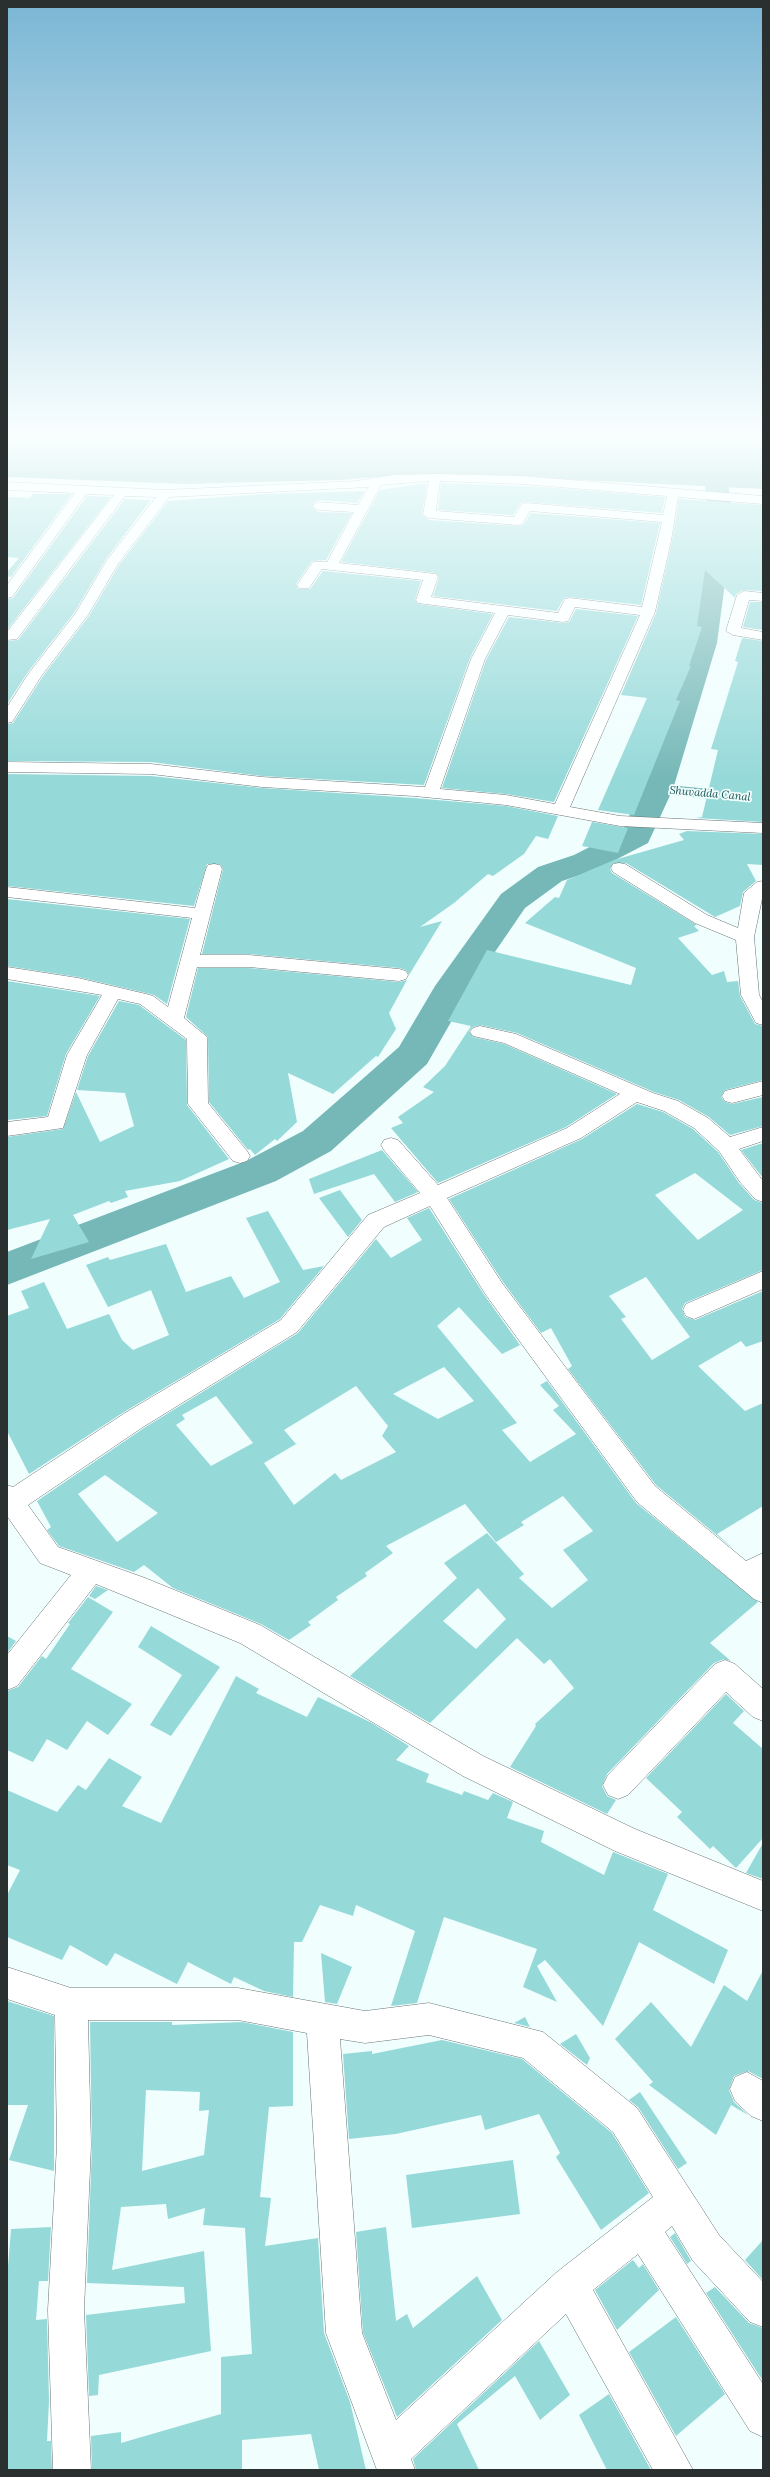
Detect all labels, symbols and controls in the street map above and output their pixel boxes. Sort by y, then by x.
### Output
water label: Shuvadda Canal [669,784,751,804]

